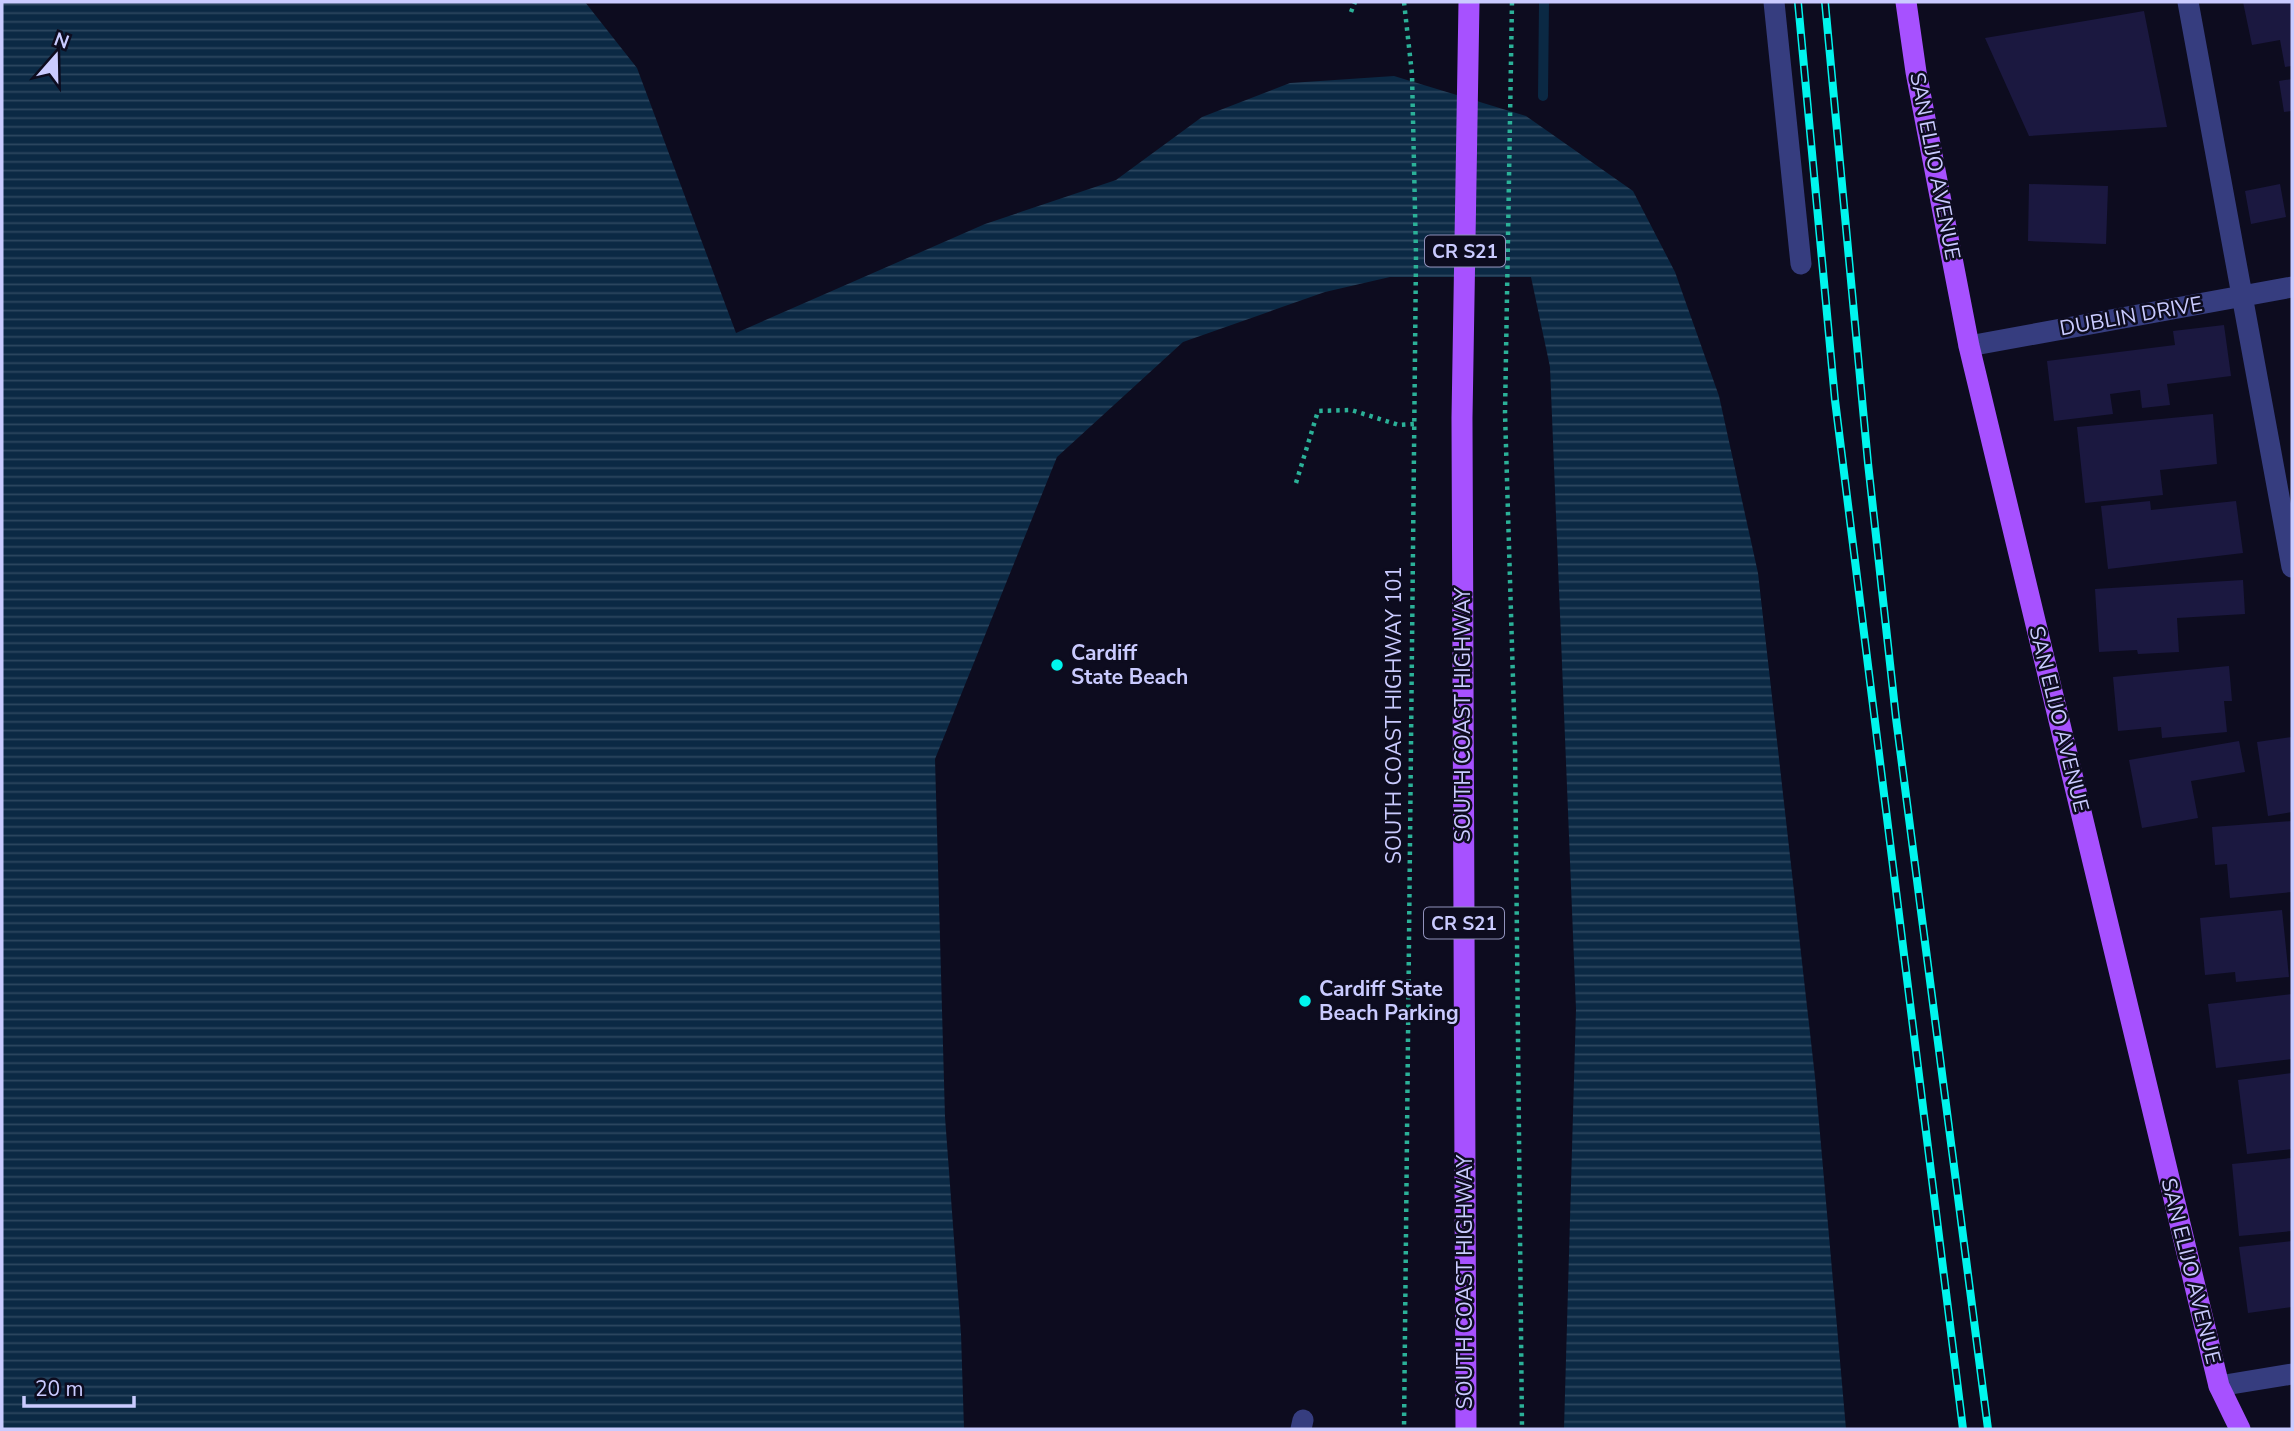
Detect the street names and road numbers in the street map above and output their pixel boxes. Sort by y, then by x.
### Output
street label: SAN ELIJO AVENUE [1903,70,1967,262]
road number: CR S21 [1425,235,1505,266]
street label: DUBLIN DRIVE [2057,290,2205,342]
street label: SOUTH COAST HIGHWAY 101 [1380,566,1408,864]
street label: SOUTH COAST HIGHWAY [1449,587,1477,842]
street label: SAN ELIJO AVENUE [2022,623,2096,815]
road number: CR S21 [1424,908,1504,939]
street label: SOUTH COAST HIGHWAY [1451,1154,1479,1409]
street label: SAN ELIJO AVENUE [2154,1175,2228,1367]

